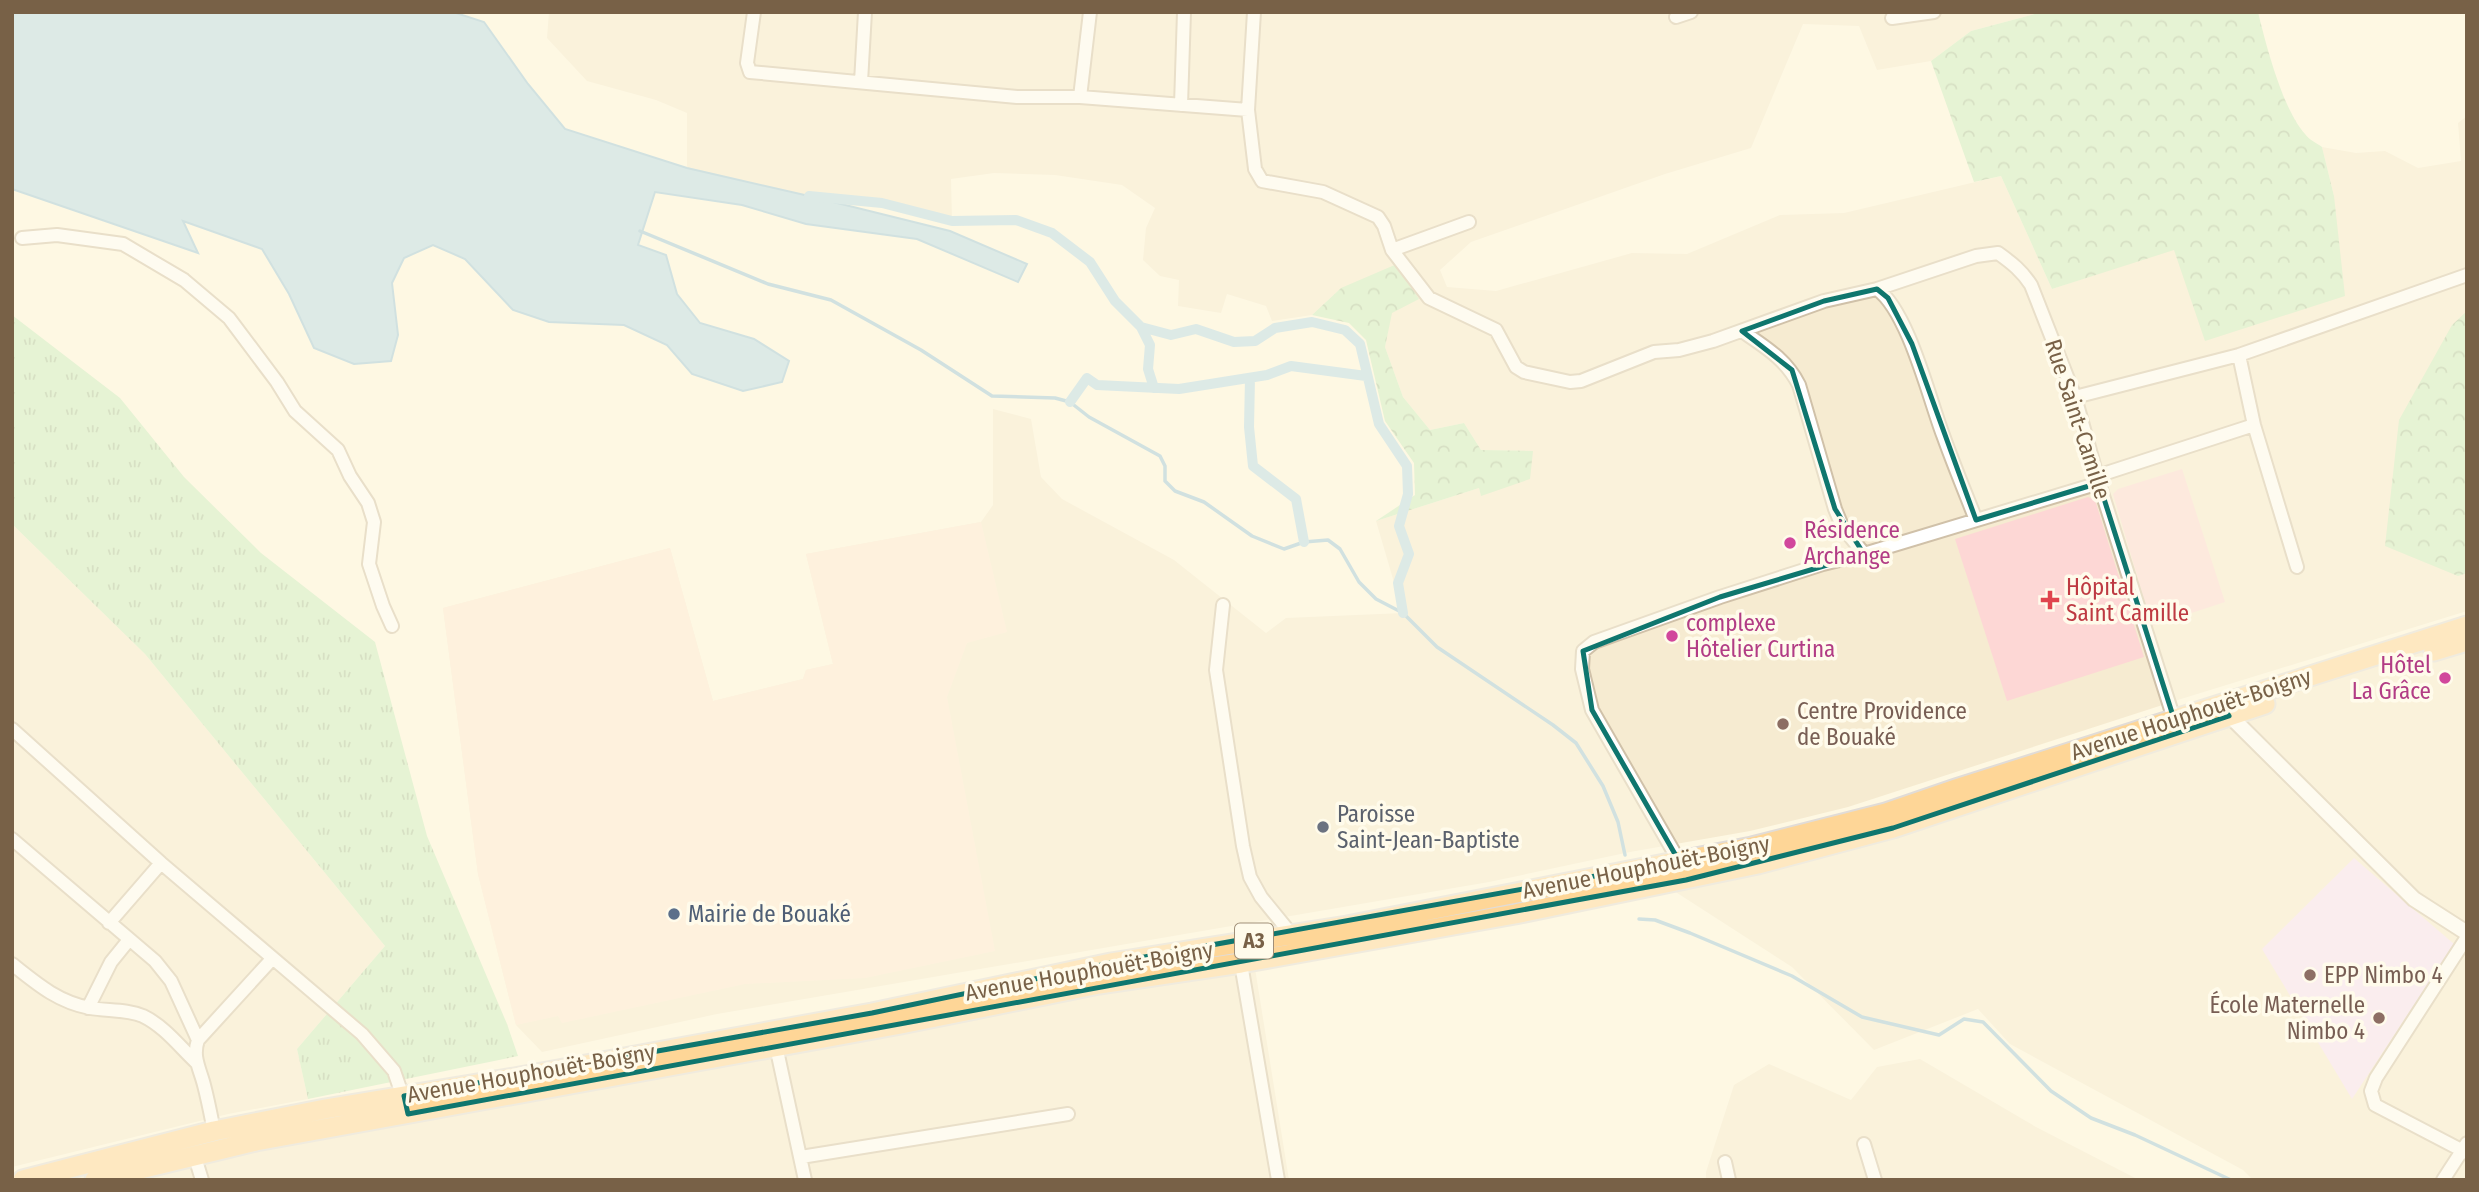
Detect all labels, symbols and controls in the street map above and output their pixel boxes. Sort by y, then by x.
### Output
street label: Rue Saint-Camille [2039,335,2117,503]
place label: Résidence Archange [1804,516,1900,570]
marker: Résidence Archange [1782,535,1798,551]
place label: Hôpital Saint Camille [2066,573,2189,627]
marker: Hôpital Saint Camille [2040,590,2060,610]
place label: complexe Hôtelier Curtina [1686,609,1835,663]
marker: complexe Hôtelier Curtina [1664,628,1680,644]
place label: Hôtel La Grâce [2352,651,2431,705]
street label: Avenue Houphouët-Boigny [2067,662,2315,766]
marker: Hôtel La Grâce [2437,670,2453,686]
place label: Centre Providence de Bouaké [1797,697,1967,751]
marker: Centre Providence de Bouaké [1775,716,1791,732]
place label: Paroisse Saint-Jean-Baptiste [1337,800,1520,854]
marker: Paroisse Saint-Jean-Baptiste [1315,819,1331,835]
street label: Avenue Houphouët-Boigny [1520,829,1773,905]
place label: Mairie de Bouaké [688,900,851,928]
marker: Mairie de Bouaké [666,906,682,922]
road number: A3 [1235,923,1273,958]
street label: Avenue Houphouët-Boigny [963,935,1216,1007]
place label: EPP Nimbo 4 [2324,961,2443,989]
marker: EPP Nimbo 4 [2302,967,2318,983]
place label: École Maternelle Nimbo 4 [2209,990,2365,1045]
marker: École Maternelle Nimbo 4 [2371,1010,2387,1026]
street label: Avenue Houphouët-Boigny [405,1037,658,1109]

